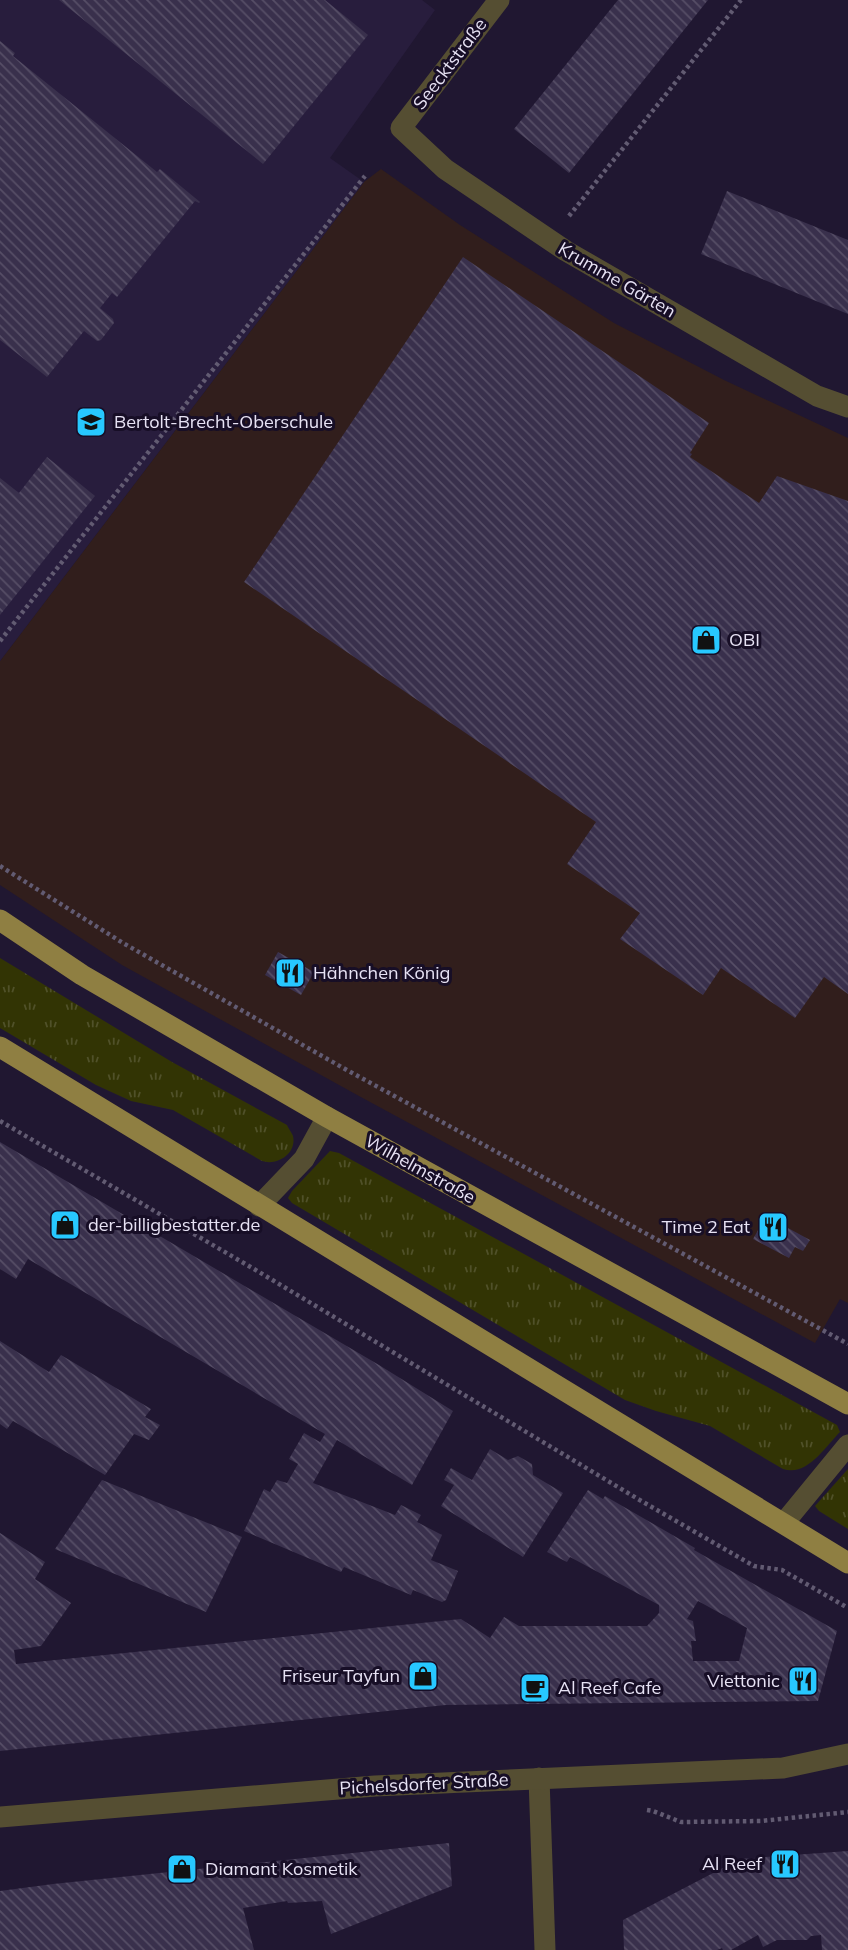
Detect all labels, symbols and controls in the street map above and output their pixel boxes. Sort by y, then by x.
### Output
street label: Seecktstraße [408,13,491,114]
street label: Krumme Gärten [554,237,680,323]
school or university icon: Bertolt-Brecht-Oberschule [74,405,108,439]
place label: Bertolt-Brecht-Oberschule [114,410,333,433]
shop icon: OBI [689,623,723,657]
place label: OBI [729,628,760,651]
restaurant icon: Hähnchen König [273,956,307,990]
place label: Hähnchen König [313,961,450,984]
street label: Wilhelmstraße [361,1129,479,1208]
shop icon: der-billigbestatter.de [48,1208,82,1242]
restaurant icon: Time 2 Eat [756,1210,790,1244]
place label: der-billigbestatter.de [88,1213,260,1236]
place label: Time 2 Eat [662,1215,750,1238]
shop icon: Friseur Tayfun [406,1659,440,1693]
place label: Friseur Tayfun [282,1664,400,1687]
restaurant icon: Viettonic [786,1664,820,1698]
place label: Viettonic [707,1669,780,1692]
cafe icon: Al Reef Cafe [518,1671,552,1705]
place label: Al Reef Cafe [558,1676,661,1699]
street label: Pichelsdorfer Straße [339,1768,509,1799]
restaurant icon: Al Reef [768,1847,802,1881]
shop icon: Diamant Kosmetik [165,1852,199,1886]
place label: Al Reef [702,1852,763,1875]
place label: Diamant Kosmetik [205,1857,358,1880]

